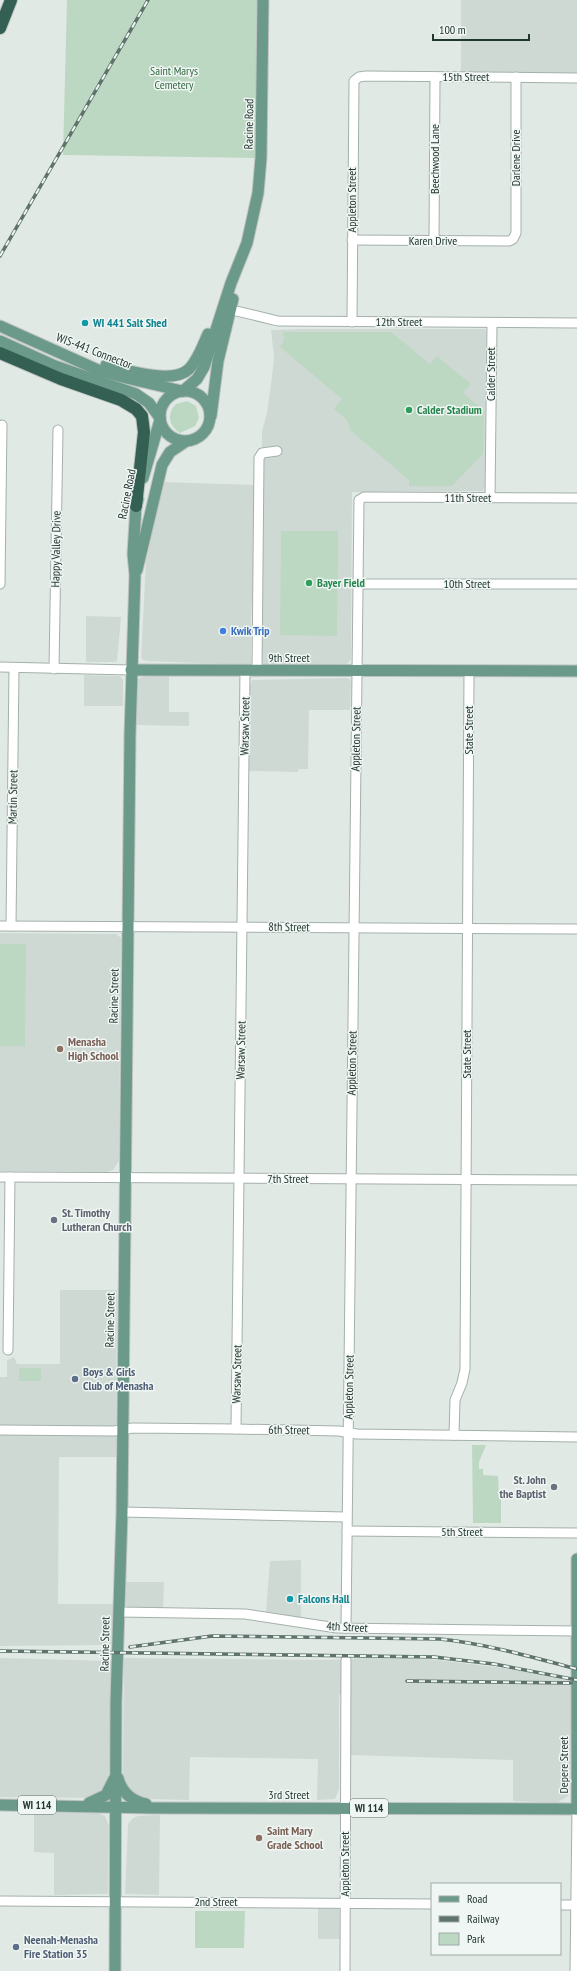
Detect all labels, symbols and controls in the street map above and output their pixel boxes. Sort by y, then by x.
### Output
scale bar [433,16,529,42]
text: 100 m [439,22,466,37]
park label: Saint Marys Cemetery [150,63,198,92]
street label: 15th Street [443,69,490,84]
street label: Racine Road [241,99,256,149]
street label: Beechwood Lane [427,124,442,194]
street label: Darlene Drive [508,130,523,186]
street label: Appleton Street [344,167,359,232]
street label: Karen Drive [409,233,457,248]
street label: 12th Street [376,314,423,329]
place label: WI 441 Salt Shed [92,315,167,330]
marker: WI 441 Salt Shed [80,318,90,328]
street label: WIS-441 Connector [54,329,135,372]
street label: Calder Street [483,346,498,401]
place label: Calder Stadium [417,402,482,417]
marker: Calder Stadium [404,405,414,415]
street label: Racine Road [114,468,139,520]
street label: 11th Street [445,490,492,505]
street label: Happy Valley Drive [47,510,64,587]
place label: Bayer Field [317,575,365,590]
street label: 10th Street [444,576,491,591]
marker: Bayer Field [304,578,314,588]
place label: Kwik Trip [231,623,270,638]
marker: Kwik Trip [218,626,228,636]
street label: 9th Street [268,650,310,665]
street label: Warsaw Street [236,696,253,756]
street label: State Street [461,705,476,754]
street label: Appleton Street [347,706,364,772]
street label: Martin Street [5,769,20,824]
street label: 8th Street [268,919,311,934]
street label: Racine Street [106,968,121,1024]
street label: Warsaw Street [232,1020,249,1080]
street label: State Street [459,1029,474,1078]
street label: Appleton Street [343,1030,360,1096]
place label: Menasha High School [68,1034,119,1063]
marker: Menasha High School [55,1044,65,1054]
street label: 7th Street [267,1171,309,1186]
place label: St. Timothy Lutheran Church [62,1205,132,1234]
marker: St. Timothy Lutheran Church [49,1215,59,1225]
street label: Racine Street [102,1292,117,1348]
street label: Warsaw Street [228,1344,245,1404]
street label: Appleton Street [340,1354,357,1420]
place label: Boys & Girls Club of Menasha [83,1364,153,1393]
marker: Boys & Girls Club of Menasha [70,1374,80,1384]
street label: 6th Street [268,1422,311,1437]
place label: St. John the Baptist [499,1472,547,1501]
marker: St. John the Baptist [549,1482,559,1492]
street label: 5th Street [441,1524,483,1539]
place label: Falcons Hall [298,1591,350,1606]
marker: Falcons Hall [285,1594,295,1604]
street label: Racine Street [97,1616,112,1672]
street label: 4th Street [326,1618,369,1635]
street label: Depere Street [556,1736,571,1794]
street label: 3rd Street [268,1787,310,1802]
road number: WI 114 [18,1796,56,1814]
road number: WI 114 [350,1799,388,1817]
place label: Saint Mary Grade School [267,1823,323,1852]
street label: Appleton Street [337,1831,352,1896]
marker: Saint Mary Grade School [254,1833,264,1843]
legend [431,1883,561,1955]
text: Road [467,1891,487,1906]
street label: 2nd Street [194,1894,238,1909]
text: Railway [467,1911,500,1926]
text: Park [467,1931,485,1946]
place label: Neenah-Menasha Fire Station 35 [24,1932,98,1961]
marker: Neenah-Menasha Fire Station 35 [11,1942,21,1952]

